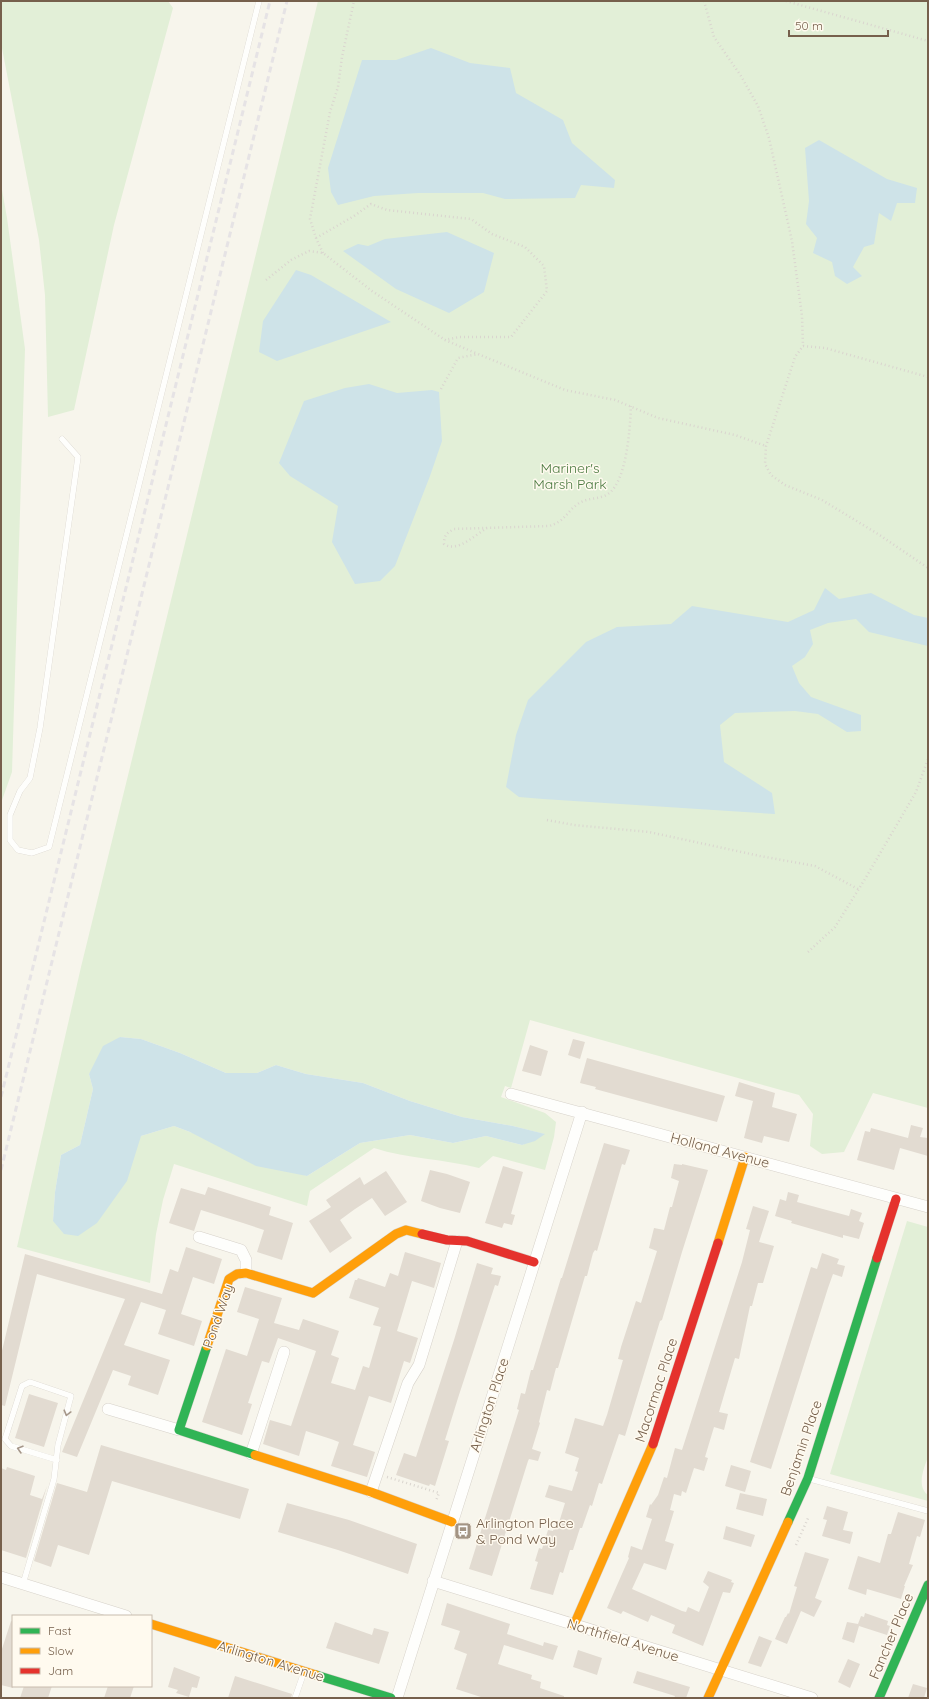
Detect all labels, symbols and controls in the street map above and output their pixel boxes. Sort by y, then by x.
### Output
scale bar [789,12,888,38]
text: 50 m [795,18,823,33]
park label: Mariner's Marsh Park [533,459,607,493]
street label: Holland Avenue [669,1128,772,1172]
street label: Pond Way [199,1281,237,1351]
street label: Macormac Place [631,1335,681,1444]
street label: Arlington Place [465,1356,513,1454]
street label: Benjamin Place [776,1398,826,1498]
one-way arrow [64,1409,72,1416]
one-way arrow [17,1445,24,1454]
place label: Arlington Place & Pond Way [476,1514,574,1548]
bus stop icon: Arlington Place & Pond Way [453,1521,473,1541]
street label: Fancher Place [865,1590,917,1682]
street label: Northfield Avenue [565,1614,681,1666]
legend [12,1615,152,1687]
text: Fast [48,1623,72,1638]
street label: Arlington Avenue [216,1636,327,1686]
text: Slow [48,1643,74,1658]
text: Jam [48,1663,73,1678]

